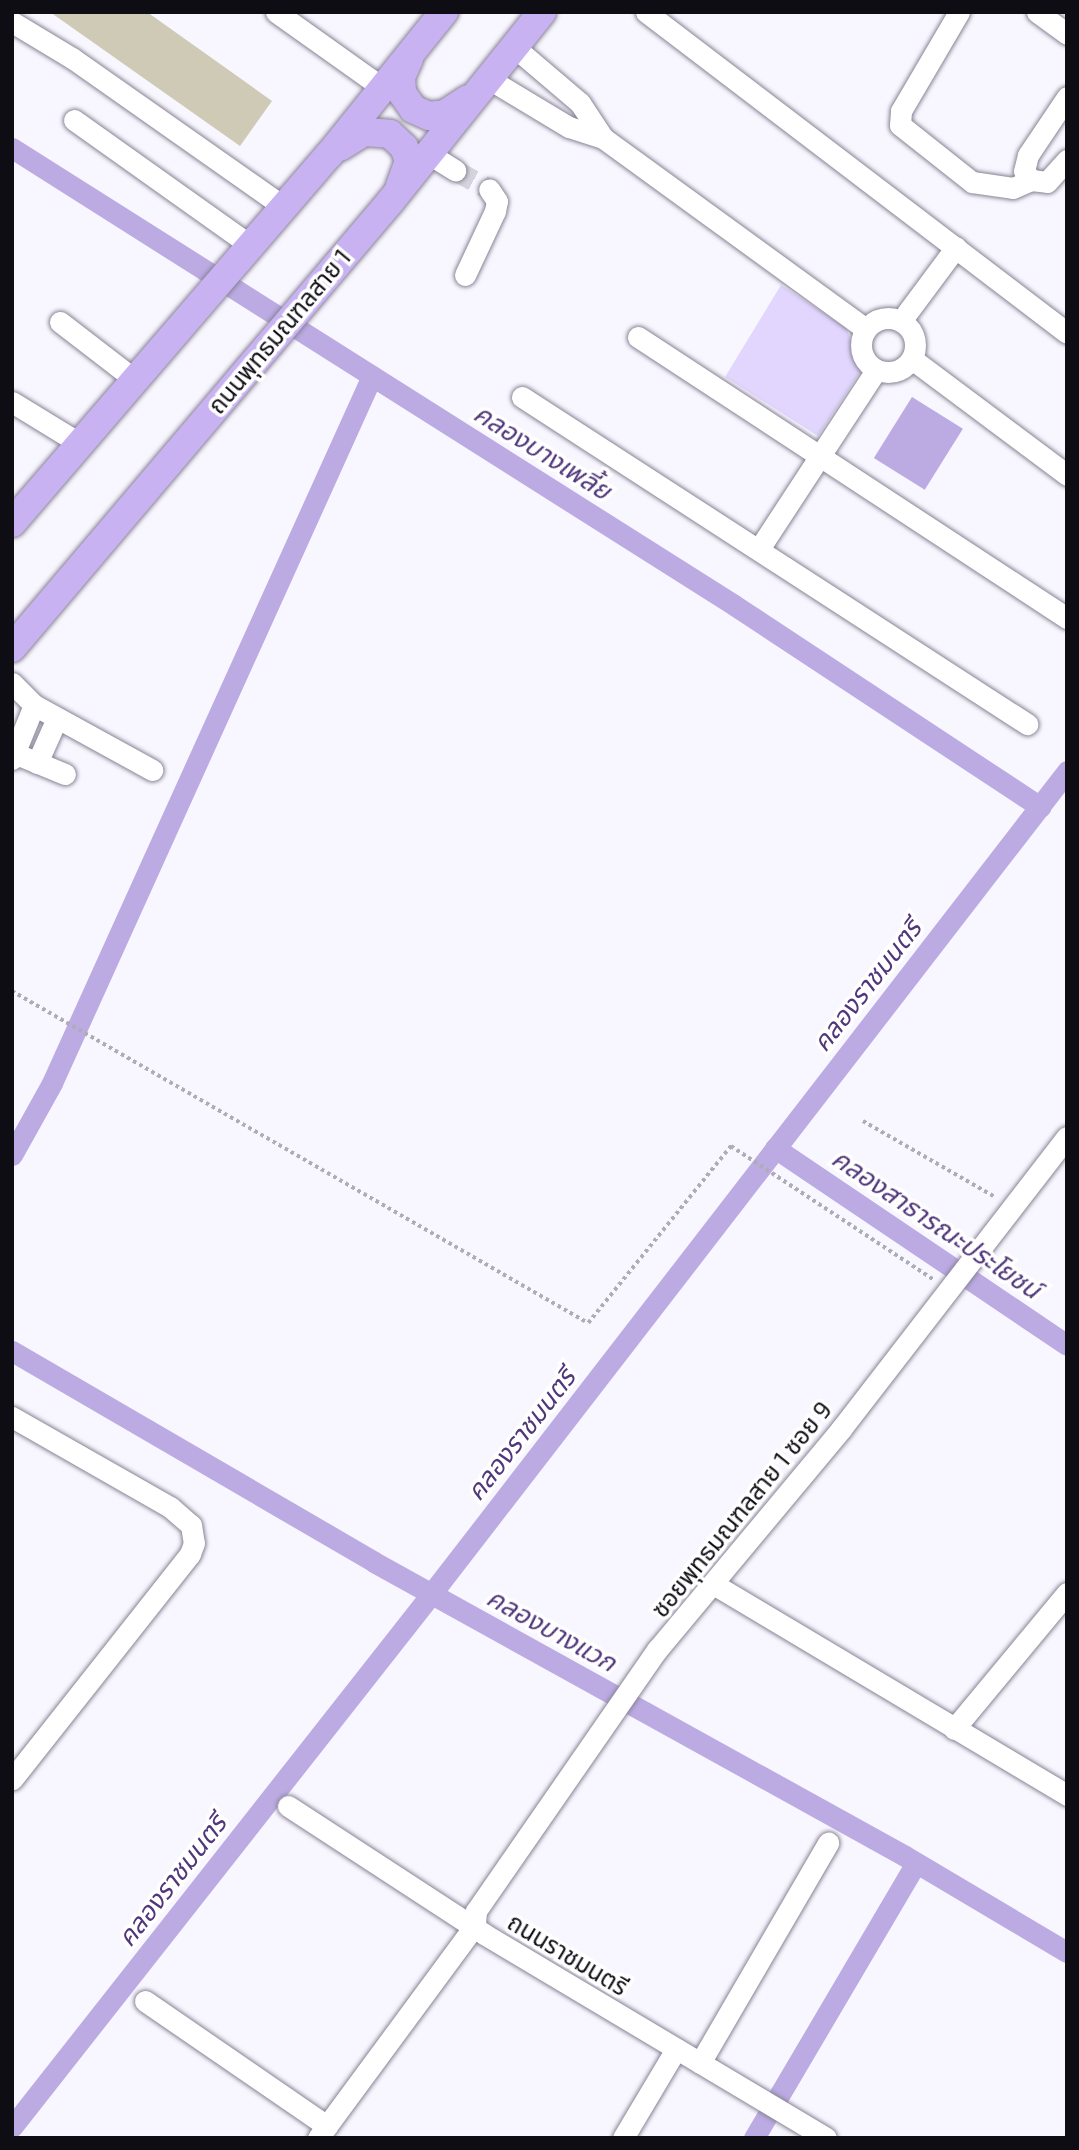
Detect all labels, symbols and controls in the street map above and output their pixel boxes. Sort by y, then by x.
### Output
street label: ถนนพุทธมณฑลสาย 1 [202,243,356,419]
water label: คลองบางเพลี้ย [469,397,617,505]
water label: คลองราชมนตรี [805,913,927,1057]
water label: คลองสาธารณะประโยชน์ [827,1142,1047,1304]
water label: คลองราชมนตรี [459,1362,581,1506]
street label: ซอยพุทธมณฑลสาย 1 ซอย 9 [645,1395,837,1623]
water label: คลองบางแวก [482,1581,622,1677]
water label: คลองราชมนตรี [110,1808,232,1952]
street label: ถนนราชมนตรี [503,1907,633,2001]

